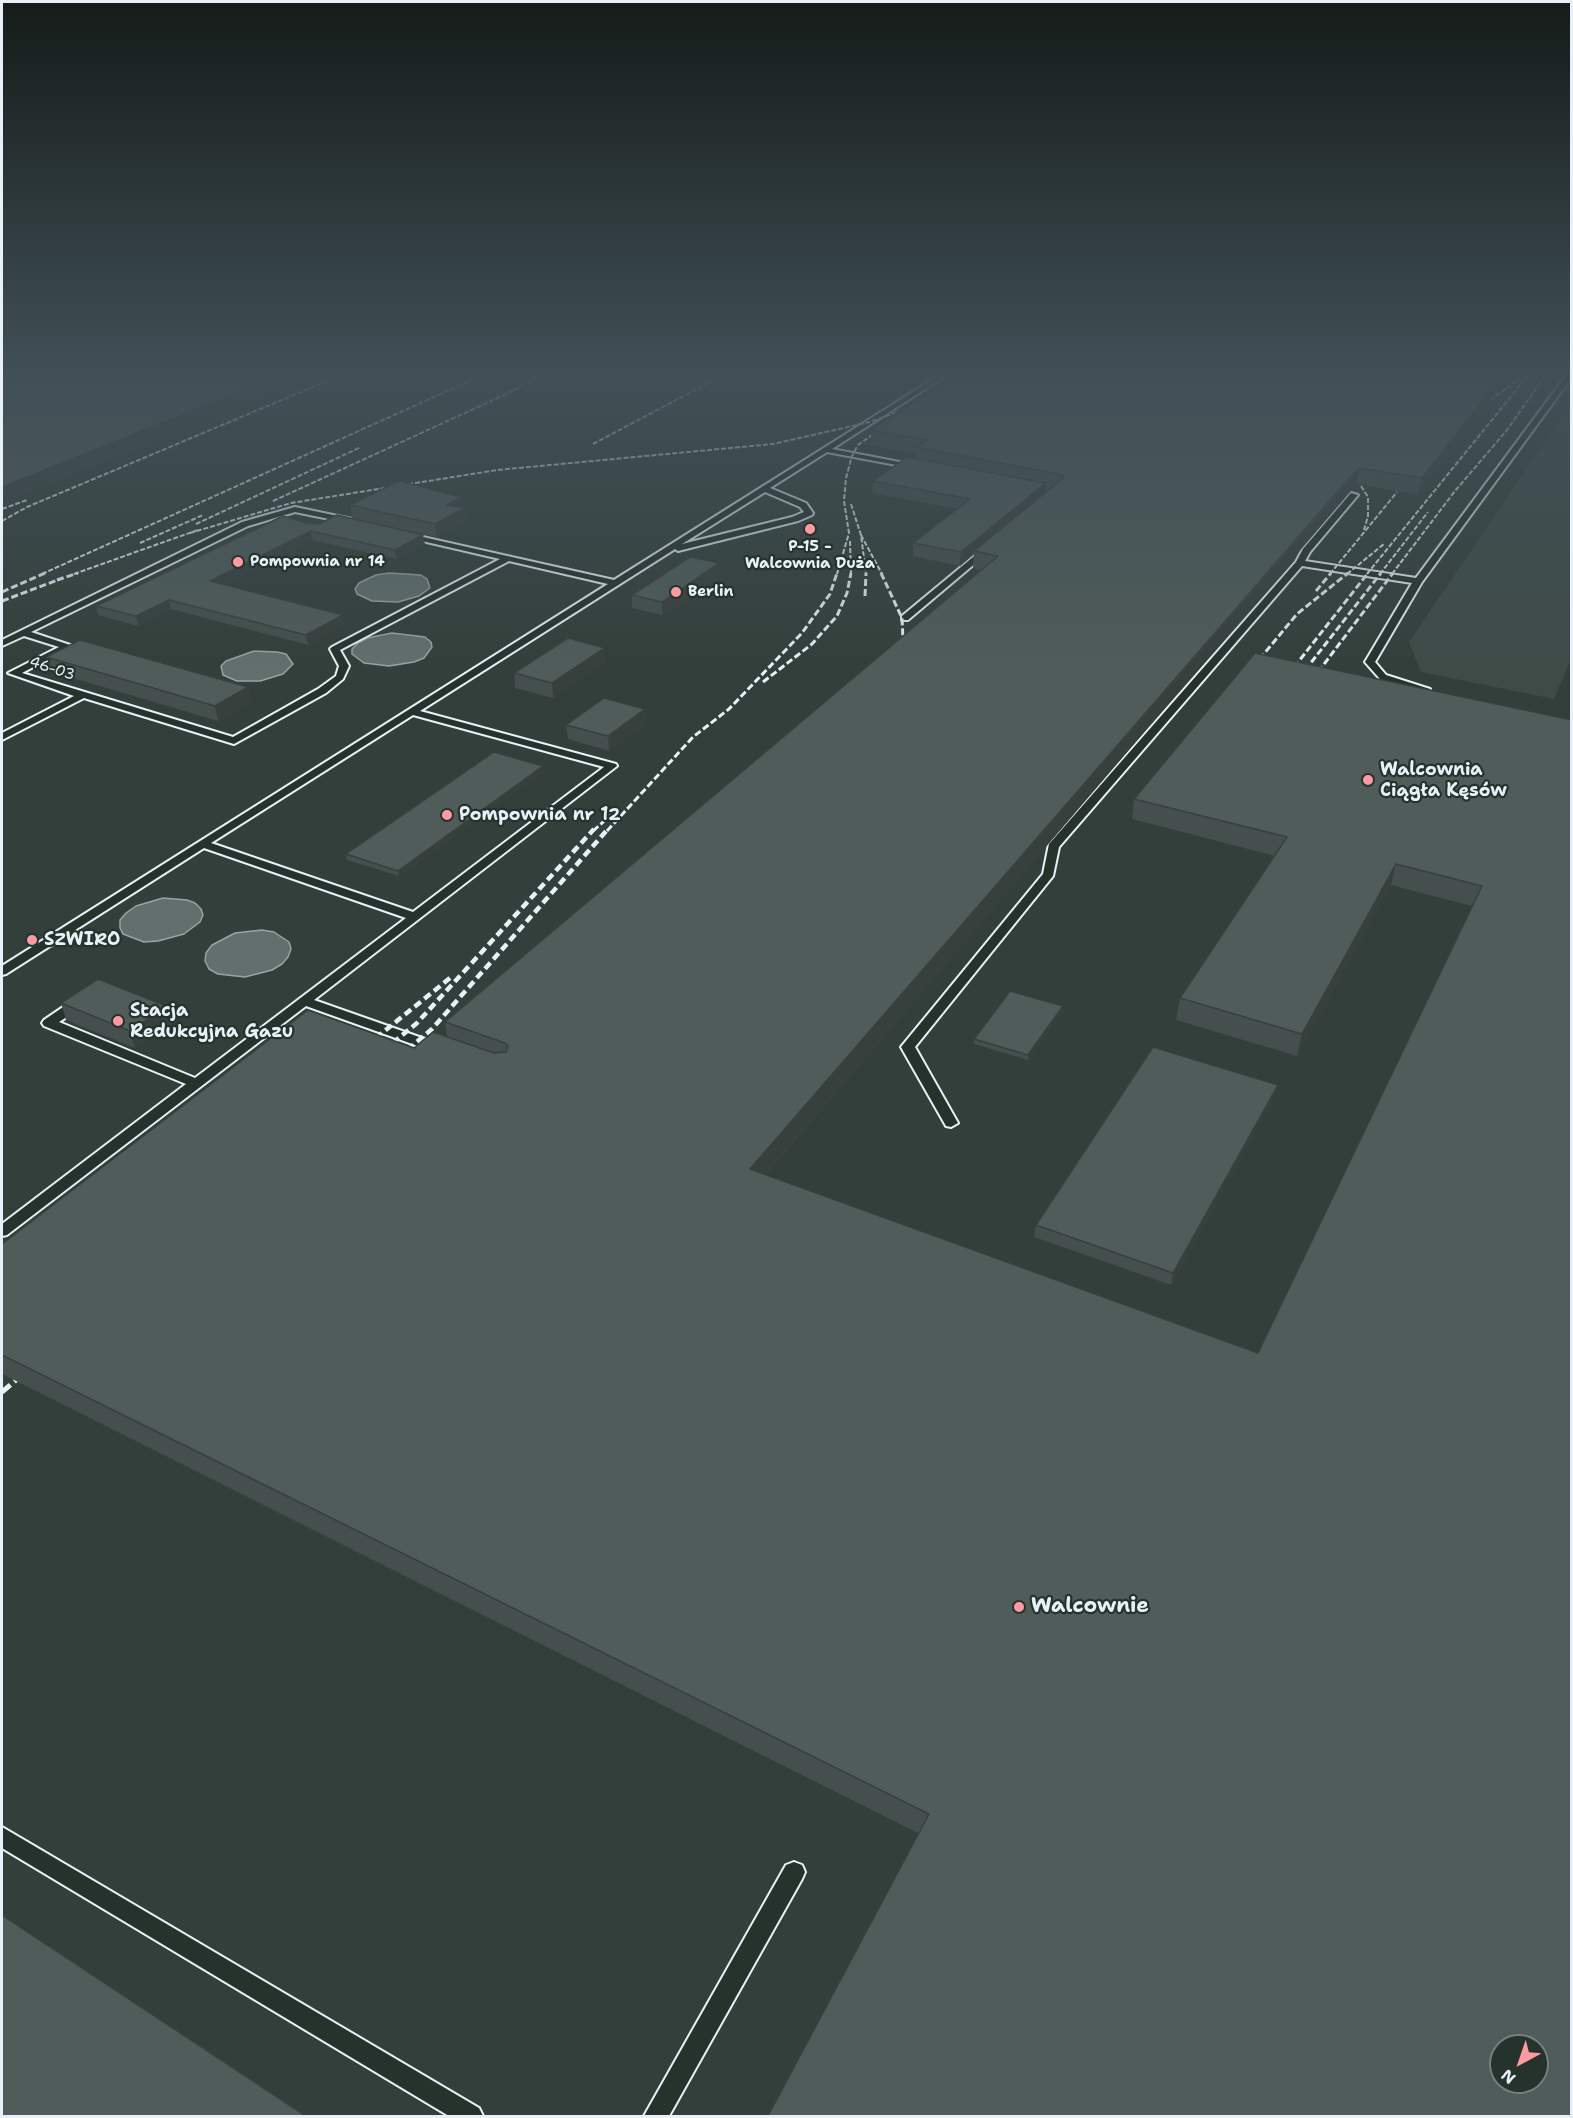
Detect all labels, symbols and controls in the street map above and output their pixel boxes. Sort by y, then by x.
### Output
marker: P-15 - Walcownia Duża [803,522,817,536]
place label: P-15 - Walcownia Duża [745,538,875,573]
place label: Pompownia nr 14 [250,553,385,571]
marker: Pompownia nr 14 [231,555,245,569]
place label: Berlin [688,583,733,601]
marker: Berlin [669,585,683,599]
street label: 46-03 [27,653,77,685]
place label: Walcownia Ciągła Kęsów [1380,759,1507,802]
marker: Walcownia Ciągła Kęsów [1361,773,1375,787]
place label: Pompownia nr 12 [459,804,621,826]
marker: Pompownia nr 12 [440,808,454,822]
place label: SZWIRO [44,929,120,951]
marker: SZWIRO [25,933,39,947]
place label: Stacja Redukcyjna Gazu [130,1000,293,1042]
marker: Stacja Redukcyjna Gazu [111,1014,125,1028]
place label: Walcownie [1031,1594,1149,1620]
marker: Walcownie [1012,1600,1026,1614]
north arrow [1489,2034,1549,2094]
text: N [1497,2065,1520,2089]

